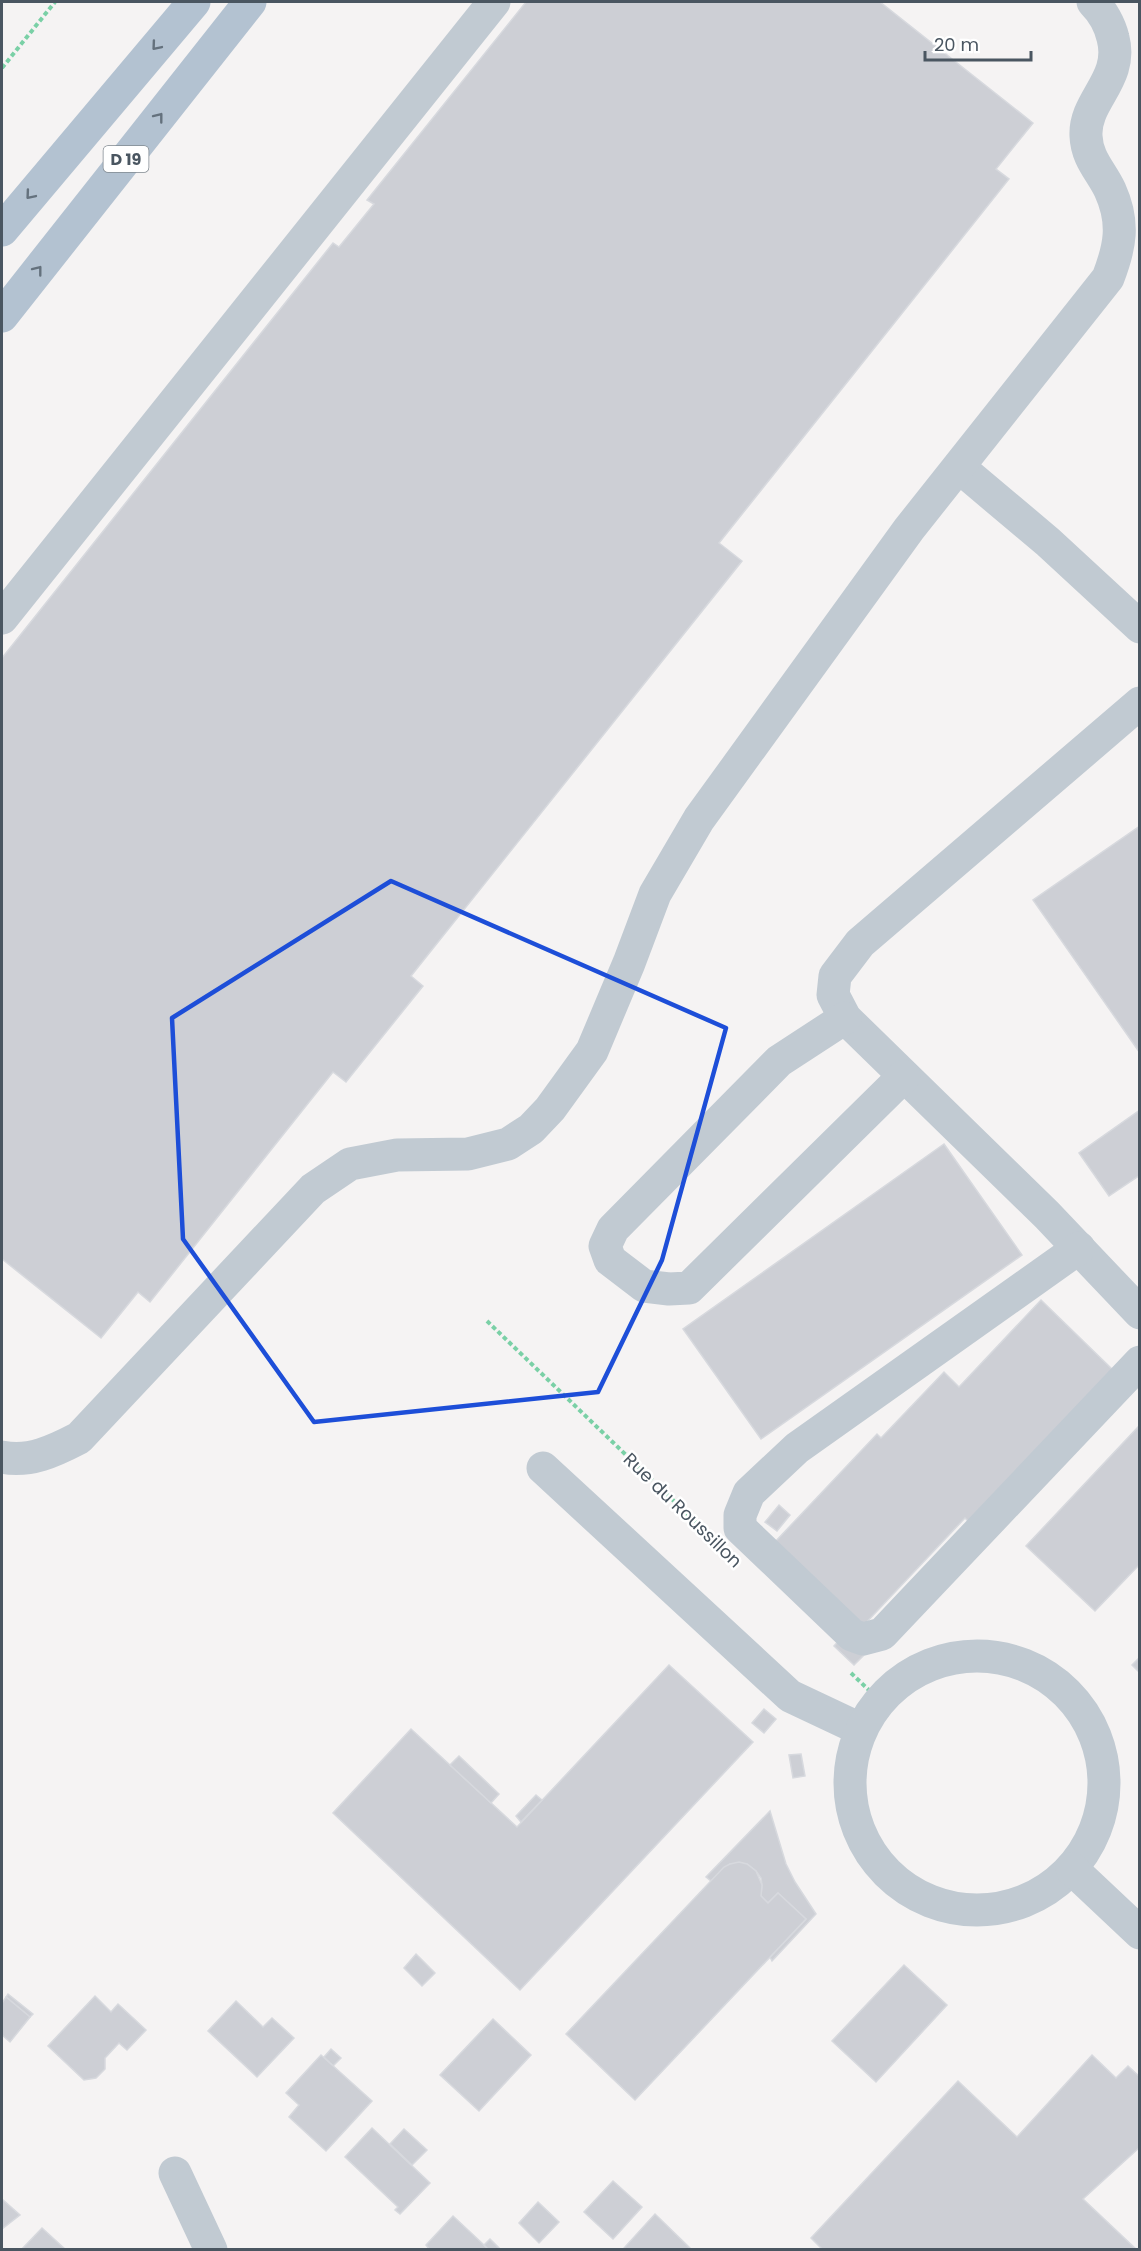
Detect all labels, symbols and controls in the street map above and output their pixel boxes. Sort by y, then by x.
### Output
scale bar [925,24,1032,62]
text: 20 m [934,32,979,57]
one-way arrow [152,39,163,50]
one-way arrow [151,113,162,124]
road number: D 19 [104,146,148,172]
one-way arrow [27,188,38,199]
one-way arrow [30,266,41,277]
street label: Rue du Roussillon [618,1447,748,1573]

